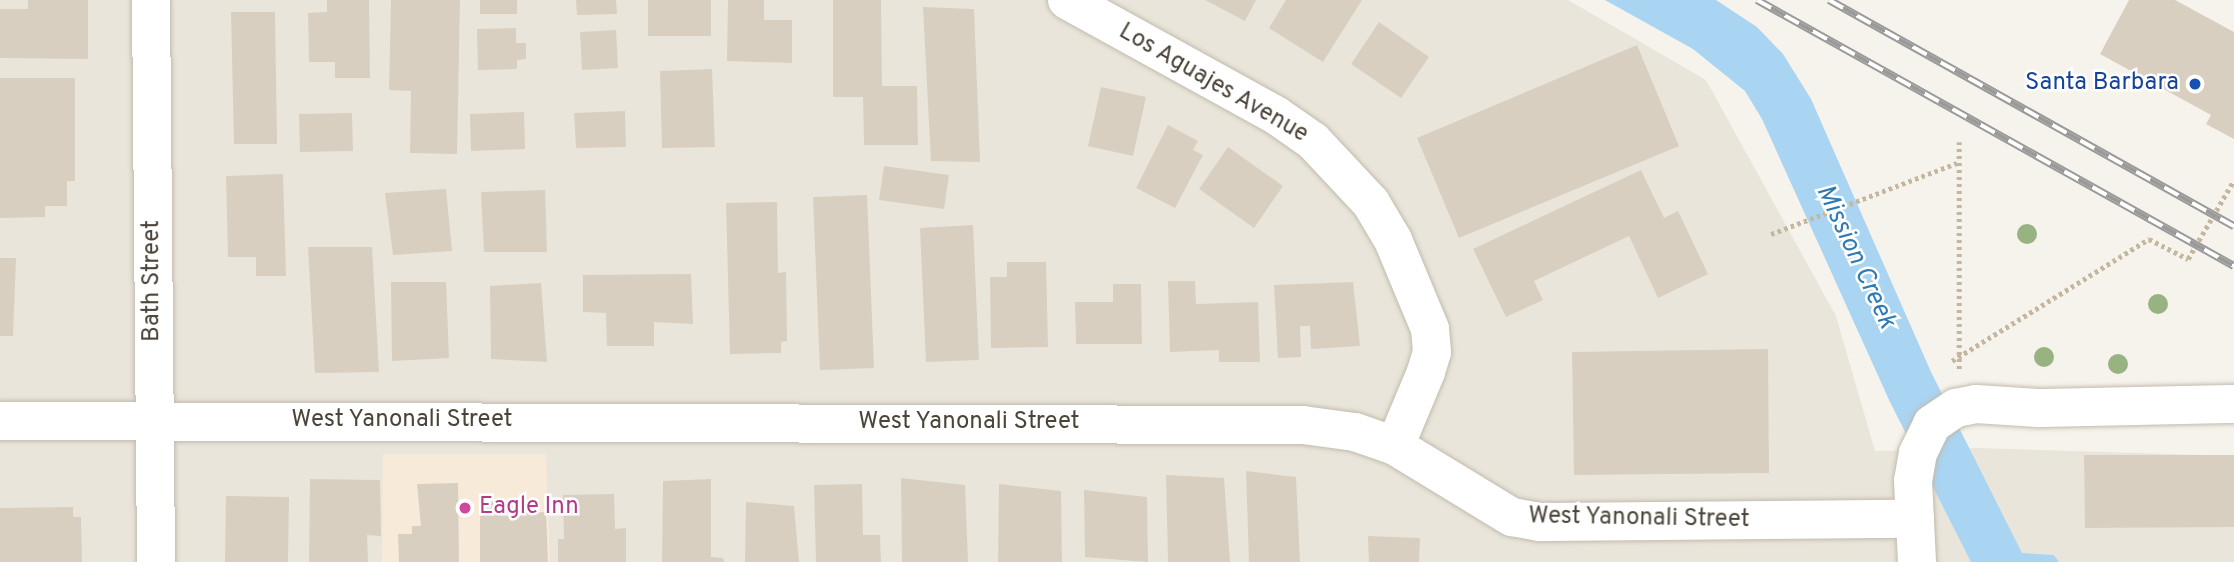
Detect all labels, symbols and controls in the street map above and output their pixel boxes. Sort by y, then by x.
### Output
street label: Los Aguajes Avenue [1112,18,1314,150]
place label: Santa Barbara [2025,70,2179,98]
marker: Santa Barbara [2185,74,2205,94]
water label: Mission Creek [1808,180,1902,334]
street label: Bath Street [139,220,167,342]
street label: West Yanonali Street [291,407,513,435]
street label: West Yanonali Street [858,409,1080,437]
place label: Eagle Inn [479,494,579,522]
marker: Eagle Inn [457,500,473,516]
street label: West Yanonali Street [1528,503,1750,535]

